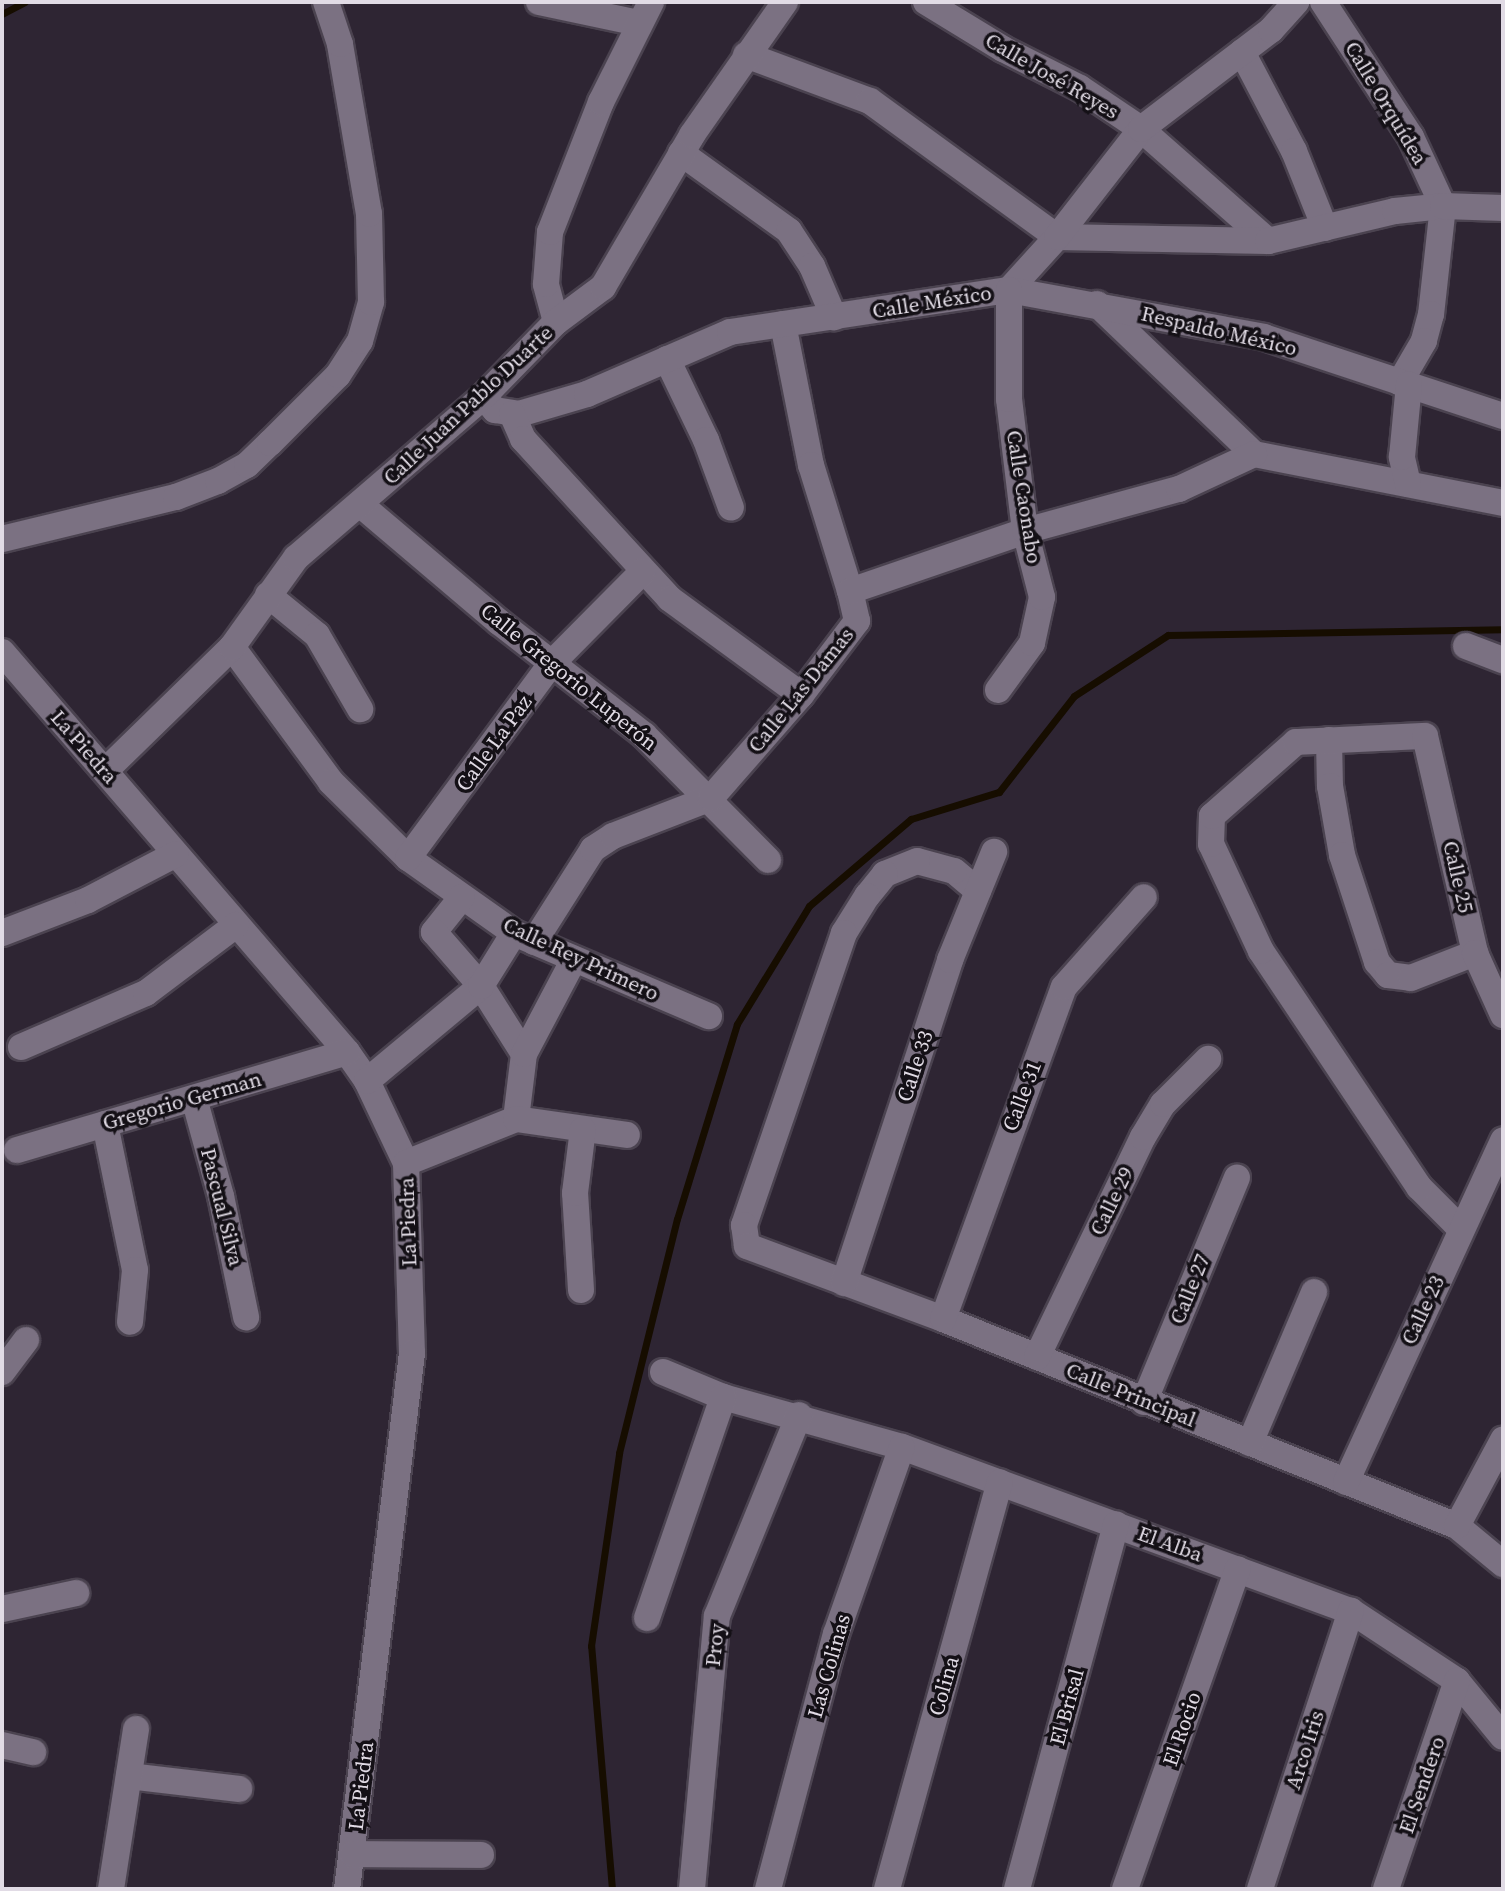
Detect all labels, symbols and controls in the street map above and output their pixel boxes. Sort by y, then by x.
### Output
street label: Calle José Reyes [981,28,1123,124]
street label: Calle Orquídea [1339,37,1433,169]
street label: Calle México [871,280,993,324]
street label: Respaldo México [1139,301,1299,361]
street label: Calle Juan Pablo Duarte [378,320,558,490]
street label: Calle Caonabo [1001,429,1047,565]
street label: Calle Gregorio Luperón [476,598,662,756]
street label: Calle Las Damas [743,622,859,758]
street label: Calle La Paz [451,690,537,796]
street label: La Piedra [45,705,123,789]
street label: Calle 25 [1438,839,1478,915]
street label: Calle Rey Primero [499,912,663,1006]
street label: Calle 33 [892,1027,938,1105]
street label: Calle 31 [997,1057,1047,1135]
street label: Gregorio German [100,1066,264,1136]
street label: Pascual Silva [195,1145,249,1269]
street label: Calle 29 [1085,1163,1139,1239]
street label: La Piedra [394,1177,422,1267]
street label: Calle 27 [1165,1250,1215,1328]
street label: Calle 23 [1396,1272,1450,1348]
street label: Calle Principal [1063,1358,1199,1432]
street label: El Alba [1134,1521,1206,1567]
street label: Las Colinas [802,1611,856,1721]
street label: Proy [700,1622,730,1668]
street label: Colina [924,1653,964,1719]
street label: El Brisal [1045,1666,1089,1748]
street label: El Rocio [1158,1689,1206,1769]
street label: Arco Iris [1280,1707,1330,1793]
street label: El Sendero [1394,1733,1450,1837]
street label: La Piedra [343,1740,379,1832]

